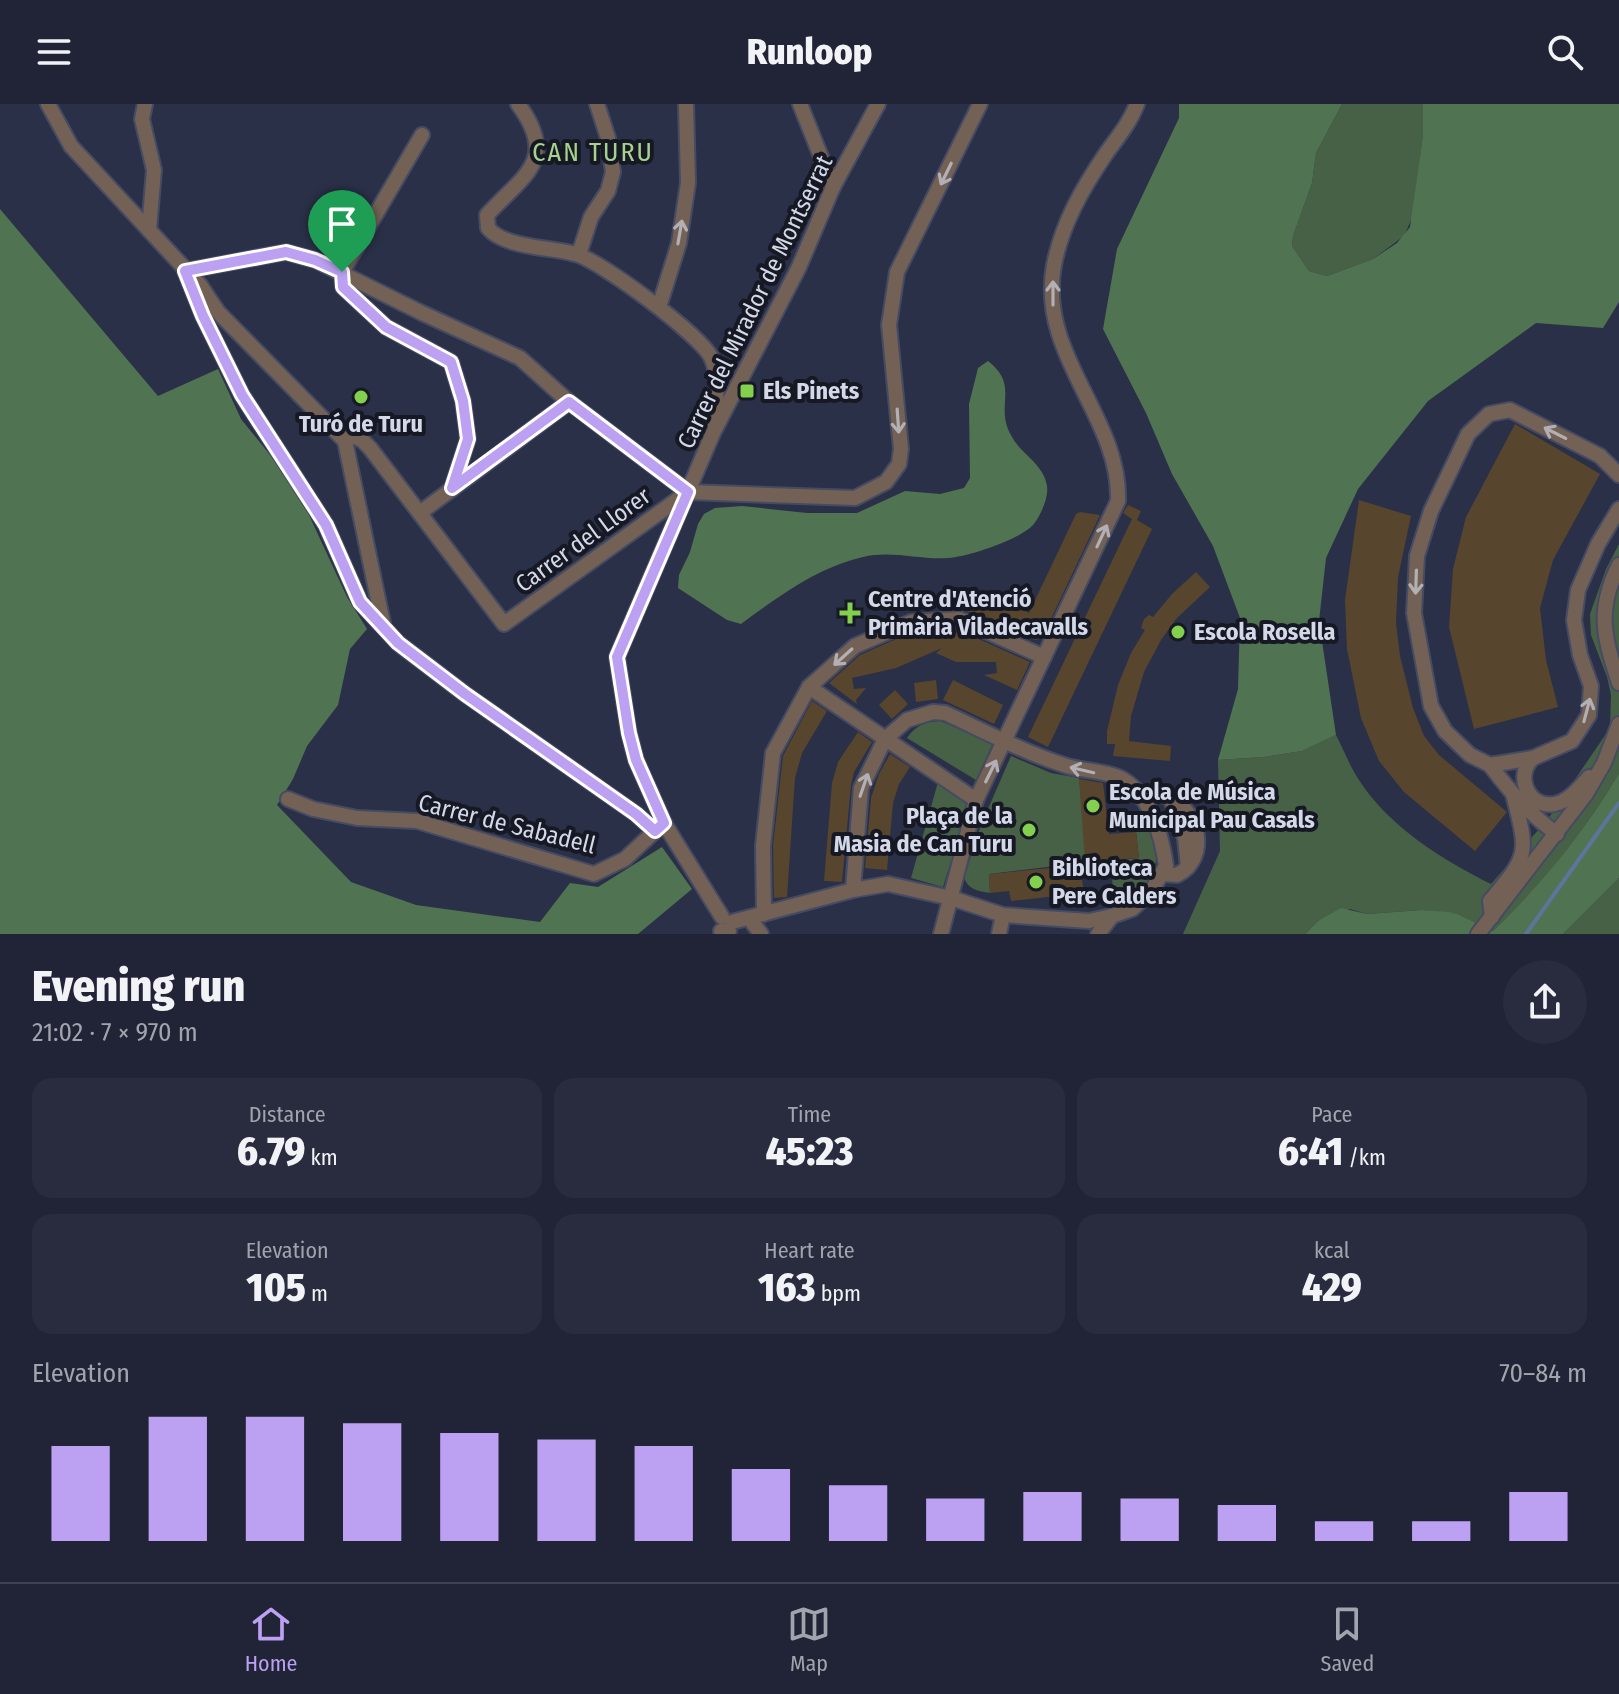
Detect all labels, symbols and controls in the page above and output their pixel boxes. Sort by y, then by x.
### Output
icon: menu [32,30,76,74]
text: Runloop [747,30,872,74]
icon: search [1543,30,1587,74]
district label: CAN TURU [532,137,654,168]
street label: Carrer del Mirador de Montserrat [672,151,838,453]
one-way arrow [938,162,953,186]
pin [308,190,376,272]
icon: arrive [320,202,364,246]
one-way arrow [674,220,689,245]
one-way arrow [1045,280,1061,307]
place label: Els Pinets [763,377,860,405]
marker: Els Pinets [738,382,756,400]
marker: Turó de Turu [352,388,370,406]
one-way arrow [891,407,906,434]
place label: Turó de Turu [299,410,423,438]
one-way arrow [1543,424,1567,440]
street label: Carrer del Llorer [510,481,656,598]
one-way arrow [1095,524,1110,548]
one-way arrow [1408,568,1423,595]
place label: Centre d'Atenció Primària Viladecavalls [868,585,1089,641]
marker: Centre d'Atenció Primària Viladecavalls [839,602,861,624]
place label: Escola Rosella [1194,618,1336,646]
marker: Escola Rosella [1169,623,1187,641]
one-way arrow [834,647,854,665]
one-way arrow [1580,698,1595,723]
one-way arrow [983,759,999,783]
one-way arrow [1070,762,1095,777]
one-way arrow [858,773,873,798]
place label: Escola de Música Municipal Pau Casals [1109,778,1315,834]
street label: Carrer de Sabadell [416,788,598,860]
marker: Escola de Música Municipal Pau Casals [1084,797,1102,815]
place label: Plaça de la Masia de Can Turu [834,802,1013,858]
marker: Plaça de la Masia de Can Turu [1020,821,1038,839]
place label: Biblioteca Pere Calders [1052,854,1177,910]
marker: Biblioteca Pere Calders [1027,873,1045,891]
text: Evening run [32,960,245,1013]
button: share [1503,960,1587,1044]
text: 21:02 · 7 × 970 m [32,1017,198,1048]
text: Distance [249,1101,326,1128]
text: Time [788,1101,831,1128]
text: Pace [1311,1101,1352,1128]
text: 6.79 [237,1128,305,1176]
text: 45:23 [766,1128,853,1176]
text: 6:41 [1278,1128,1343,1176]
text: km [305,1144,338,1171]
text: /km [1343,1144,1386,1171]
text: Elevation [246,1237,329,1264]
text: Heart rate [764,1237,855,1264]
text: kcal [1314,1237,1350,1264]
text: 105 [246,1264,306,1312]
text: 163 [758,1264,816,1312]
text: 429 [1302,1264,1362,1312]
text: m [306,1280,328,1307]
text: bpm [816,1280,861,1307]
text: Elevation [32,1358,130,1389]
text: 70–84 m [1499,1358,1587,1389]
tab: Home [245,1602,297,1677]
tab: Map [787,1602,831,1677]
tab: Saved [1320,1602,1374,1677]

